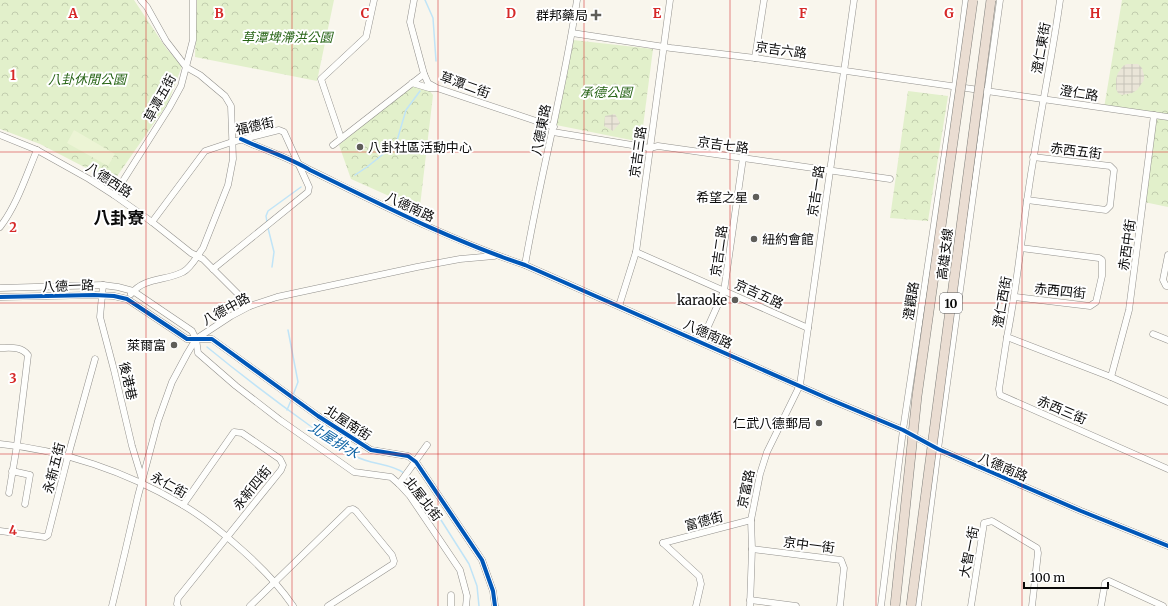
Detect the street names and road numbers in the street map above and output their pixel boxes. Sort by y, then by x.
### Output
street label: 澄仁東街 [1028,21,1054,75]
street label: 京吉六路 [754,38,808,62]
street label: 草潭二街 [438,68,492,102]
street label: 草潭五街 [140,71,180,125]
street label: 澄仁路 [1058,82,1100,104]
street label: 八德東路 [528,103,554,157]
street label: 福德街 [234,114,276,138]
street label: 京吉三路 [626,125,650,179]
street label: 京吉七路 [696,133,750,157]
street label: 赤西五街 [1049,139,1103,163]
street label: 八德西路 [83,159,135,201]
street label: 京吉一路 [804,164,828,218]
street label: 八德南路 [383,188,437,226]
street label: 赤西中街 [1115,218,1139,272]
street label: 京吉二路 [707,224,731,278]
street label: 高雄支線 [933,227,957,281]
street label: 澄仁西街 [989,275,1015,329]
street label: 京吉五路 [732,276,786,312]
street label: 八德一路 [42,277,94,295]
street label: 澄觀路 [900,280,922,322]
street label: 赤西四街 [1033,280,1087,302]
street label: 八德中路 [199,289,253,329]
road number: 10 [940,293,962,313]
street label: 八德南路 [681,316,735,352]
street label: 後港巷 [115,360,141,402]
street label: 赤西三街 [1035,392,1089,428]
street label: 北屋南街 [322,402,374,444]
street label: 永新五街 [39,441,69,495]
street label: 八德南路 [976,449,1030,485]
street label: 永新四街 [229,462,275,514]
street label: 永仁街 [148,468,190,502]
street label: 京富路 [734,468,758,510]
street label: 北屋北街 [400,473,446,525]
street label: 富德街 [683,508,725,534]
street label: 大智一街 [956,525,982,579]
street label: 京中一街 [782,533,836,557]

